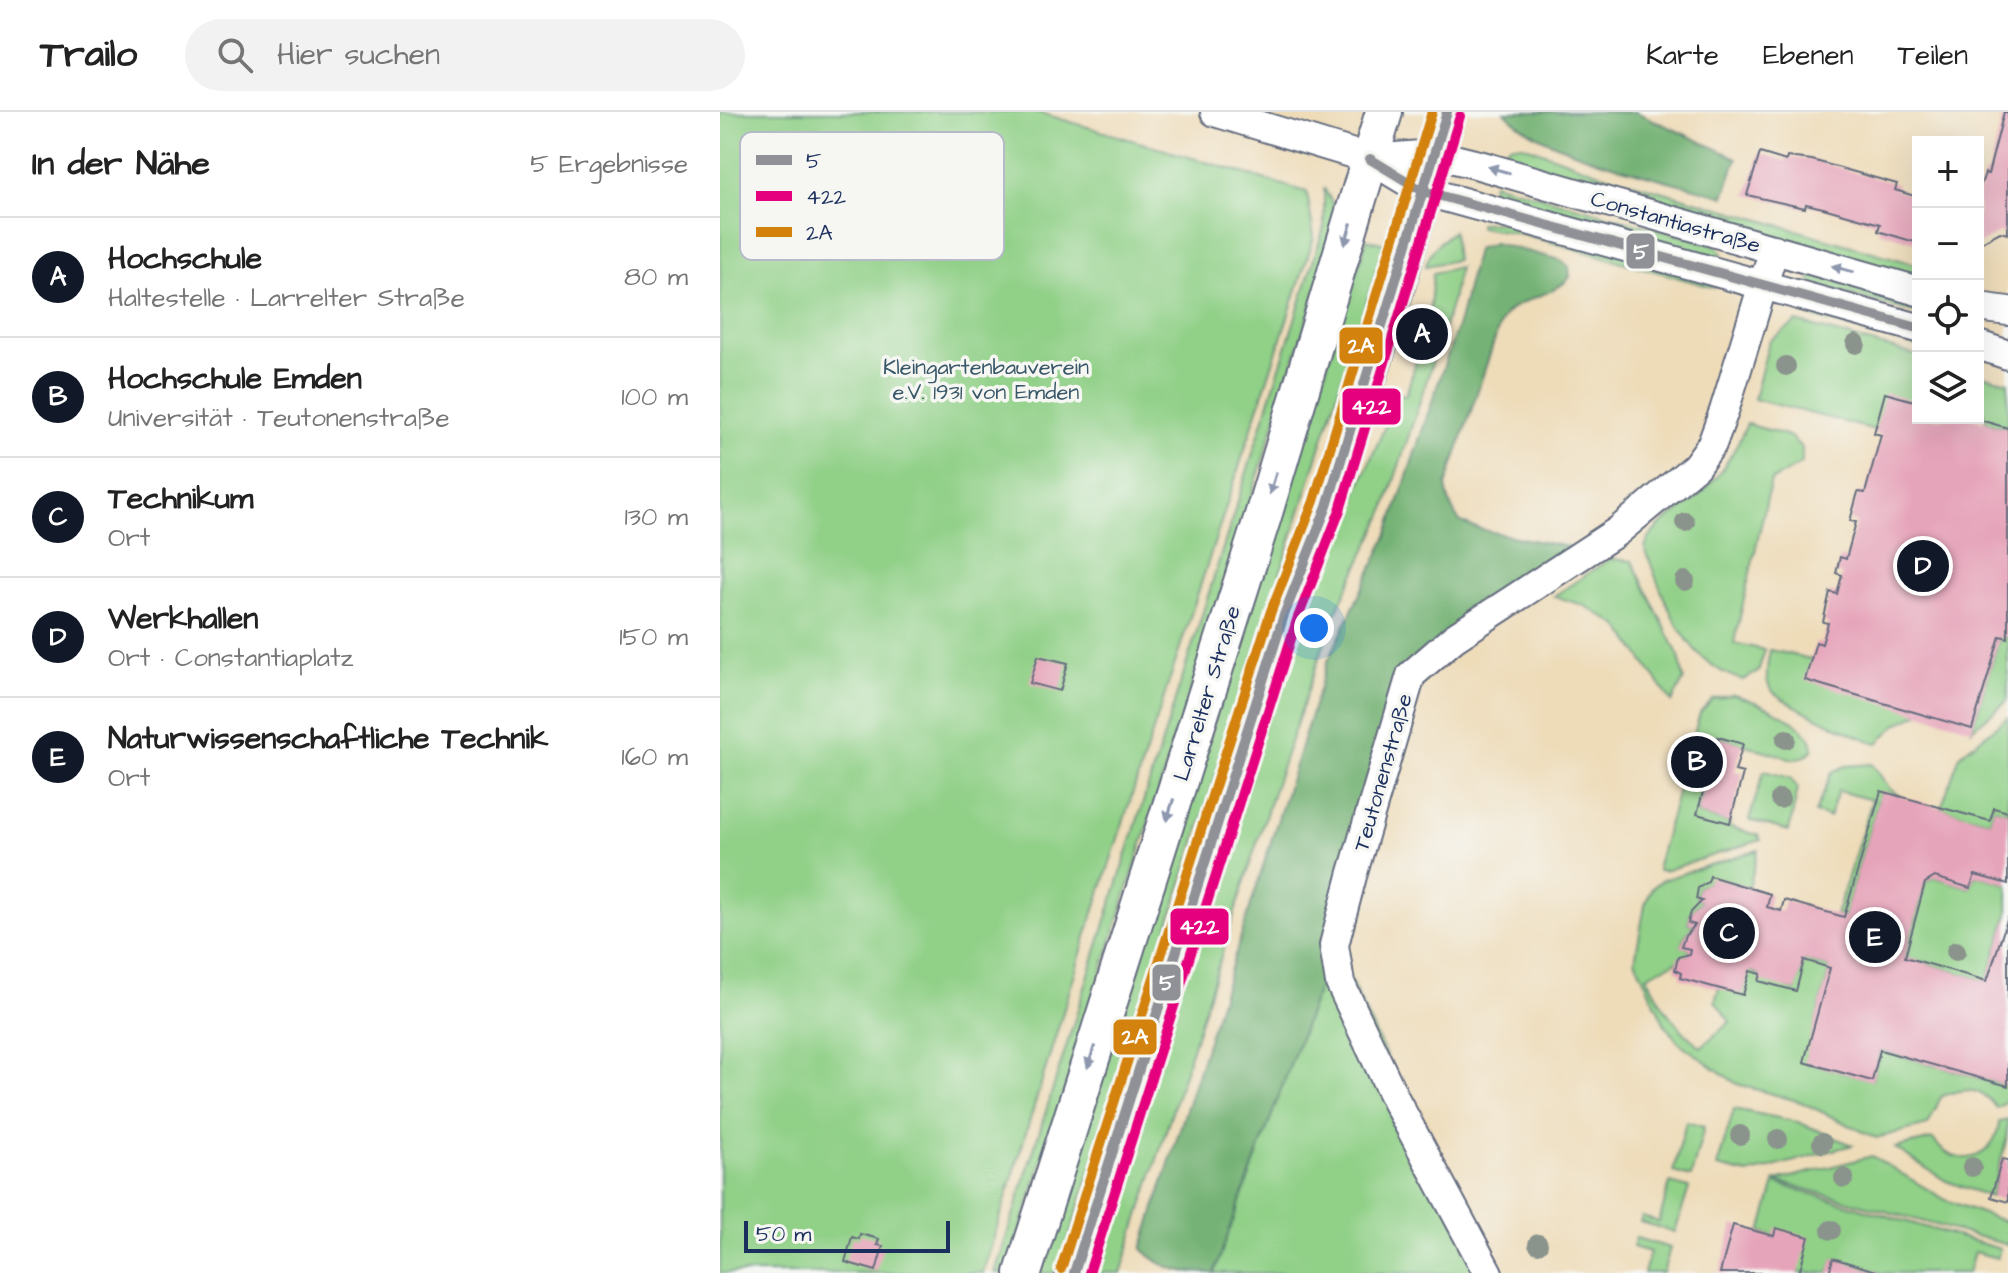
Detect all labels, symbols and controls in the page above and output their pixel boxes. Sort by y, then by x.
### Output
search box [185,19,745,91]
text: Trailo [40,29,137,81]
icon: search [213,33,257,77]
text: Hier suchen [277,34,440,76]
text: Karte [1646,36,1719,75]
text: Ebenen [1763,36,1854,75]
text: Teilen [1898,36,1968,75]
legend [740,132,1004,260]
map controls [1912,136,1984,424]
button: + [1912,136,1984,208]
text: In der Nähe [32,140,210,188]
text: 5 Ergebnisse [530,146,688,182]
text: 5 [806,146,822,177]
one-way arrow [1486,163,1510,176]
text: 422 [806,182,847,213]
street label: Constantiastraße [1587,183,1764,262]
button: − [1912,208,1984,280]
text: 2A [806,218,833,249]
one-way arrow [1341,222,1354,246]
line badge: 5 [1625,232,1656,270]
text: 5 [1633,237,1649,268]
text: Hochschule [108,238,262,280]
text: A [50,259,66,295]
text: 80 m [624,259,688,295]
one-way arrow [1831,262,1855,275]
text: Haltestelle · Larrelter Straße [108,280,465,316]
button: locate [1912,280,1984,352]
pin: A [1396,304,1448,364]
line badge: 2A [1338,326,1384,365]
text: 2A [1347,331,1375,362]
park label: Kleingartenbauverein e.V. 1931 von Emden [883,352,1089,408]
button: layers [1912,352,1984,424]
text: Hochschule Emden [108,358,362,400]
text: B [49,379,67,415]
text: 100 m [621,379,688,415]
line badge: 422 [1341,387,1402,426]
text: 422 [1351,392,1391,423]
text: Universität · Teutonenstraße [108,400,450,436]
one-way arrow [1266,471,1279,495]
text: Technikum [108,478,253,520]
text: C [49,499,67,535]
text: 130 m [624,499,688,535]
text: Ort [108,520,150,556]
pin: D [1897,536,1949,596]
text: Werkhallen [108,598,258,640]
street label: Larrelter Straße [1166,602,1249,785]
your location [1294,608,1334,648]
text: D [50,619,66,655]
text: 150 m [619,619,688,655]
text: Ort · Constantiaplatz [108,640,353,676]
street label: Teutonenstraße [1346,690,1421,855]
text: Naturwissenschaftliche Technik [108,718,548,760]
pin: B [1671,732,1723,792]
text: E [50,739,66,775]
text: 160 m [621,739,688,775]
text: Ort [108,760,150,796]
one-way arrow [1163,798,1176,822]
pin: C [1703,903,1755,963]
line badge: 422 [1169,907,1230,946]
pin: E [1849,907,1901,967]
text: 422 [1179,912,1219,943]
line badge: 5 [1151,963,1182,1002]
text: 5 [1159,968,1175,999]
line badge: 2A [1112,1018,1158,1056]
text: 2A [1121,1022,1149,1053]
one-way arrow [1084,1046,1097,1070]
scale bar [744,1217,950,1253]
text: 50 m [756,1219,811,1250]

